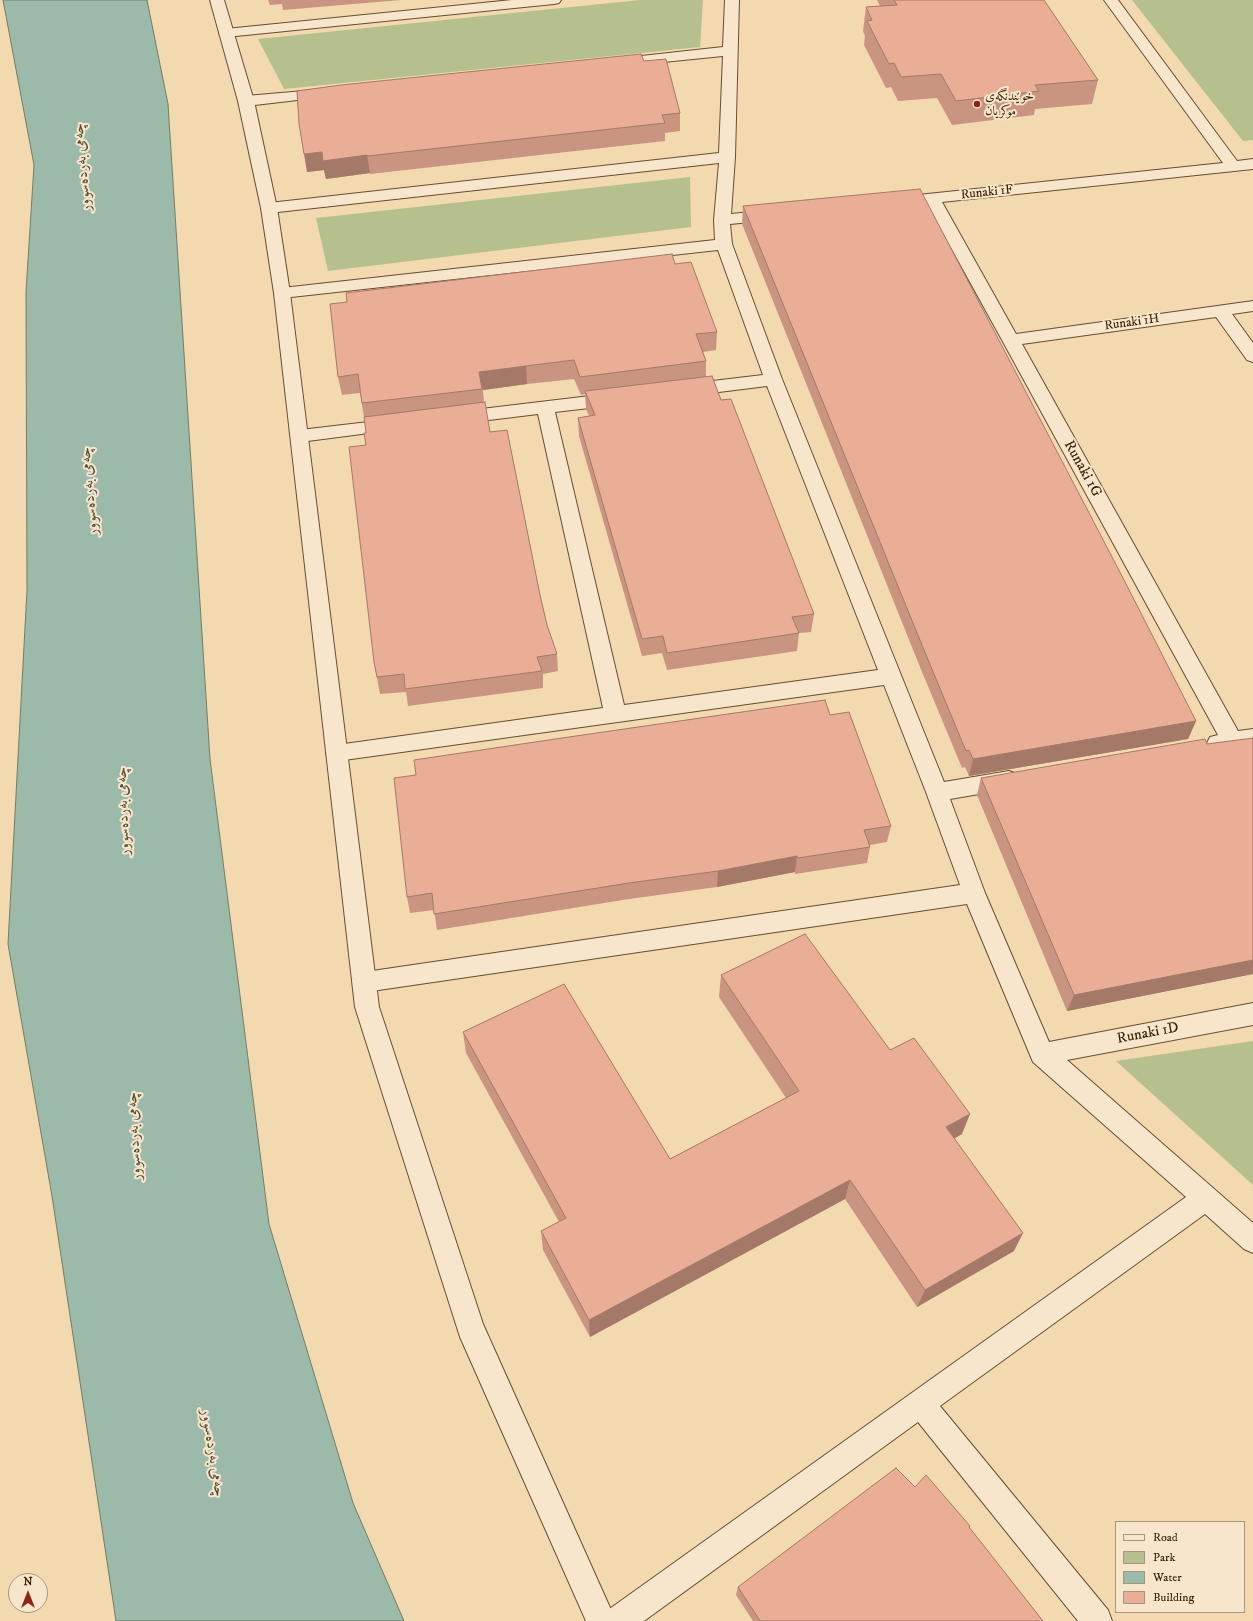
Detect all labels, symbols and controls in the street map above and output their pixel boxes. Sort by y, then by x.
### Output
place label: خوێندنگەی موکریان [985,89,1034,120]
marker: خوێندنگەی موکریان [972,99,982,109]
water label: چەمی بەردەسوور [70,122,96,212]
street label: Runaki 1F [960,182,1014,204]
street label: Runaki 1H [1103,311,1161,335]
street label: Runaki 1G [1059,438,1105,500]
water label: چەمی بەردەسوور [77,446,103,536]
water label: چەمی بەردەسوور [113,766,135,856]
street label: Runaki 1D [1116,1019,1180,1049]
water label: چەمی بەردەسوور [123,1091,147,1181]
water label: چەمی بەردەسوور [196,1408,228,1498]
legend [1115,1521,1245,1613]
text: Road [1153,1530,1178,1545]
text: Park [1153,1550,1175,1565]
text: Water [1153,1570,1182,1585]
north arrow [8,1573,48,1613]
text: N [23,1575,33,1589]
text: Building [1153,1590,1194,1605]

